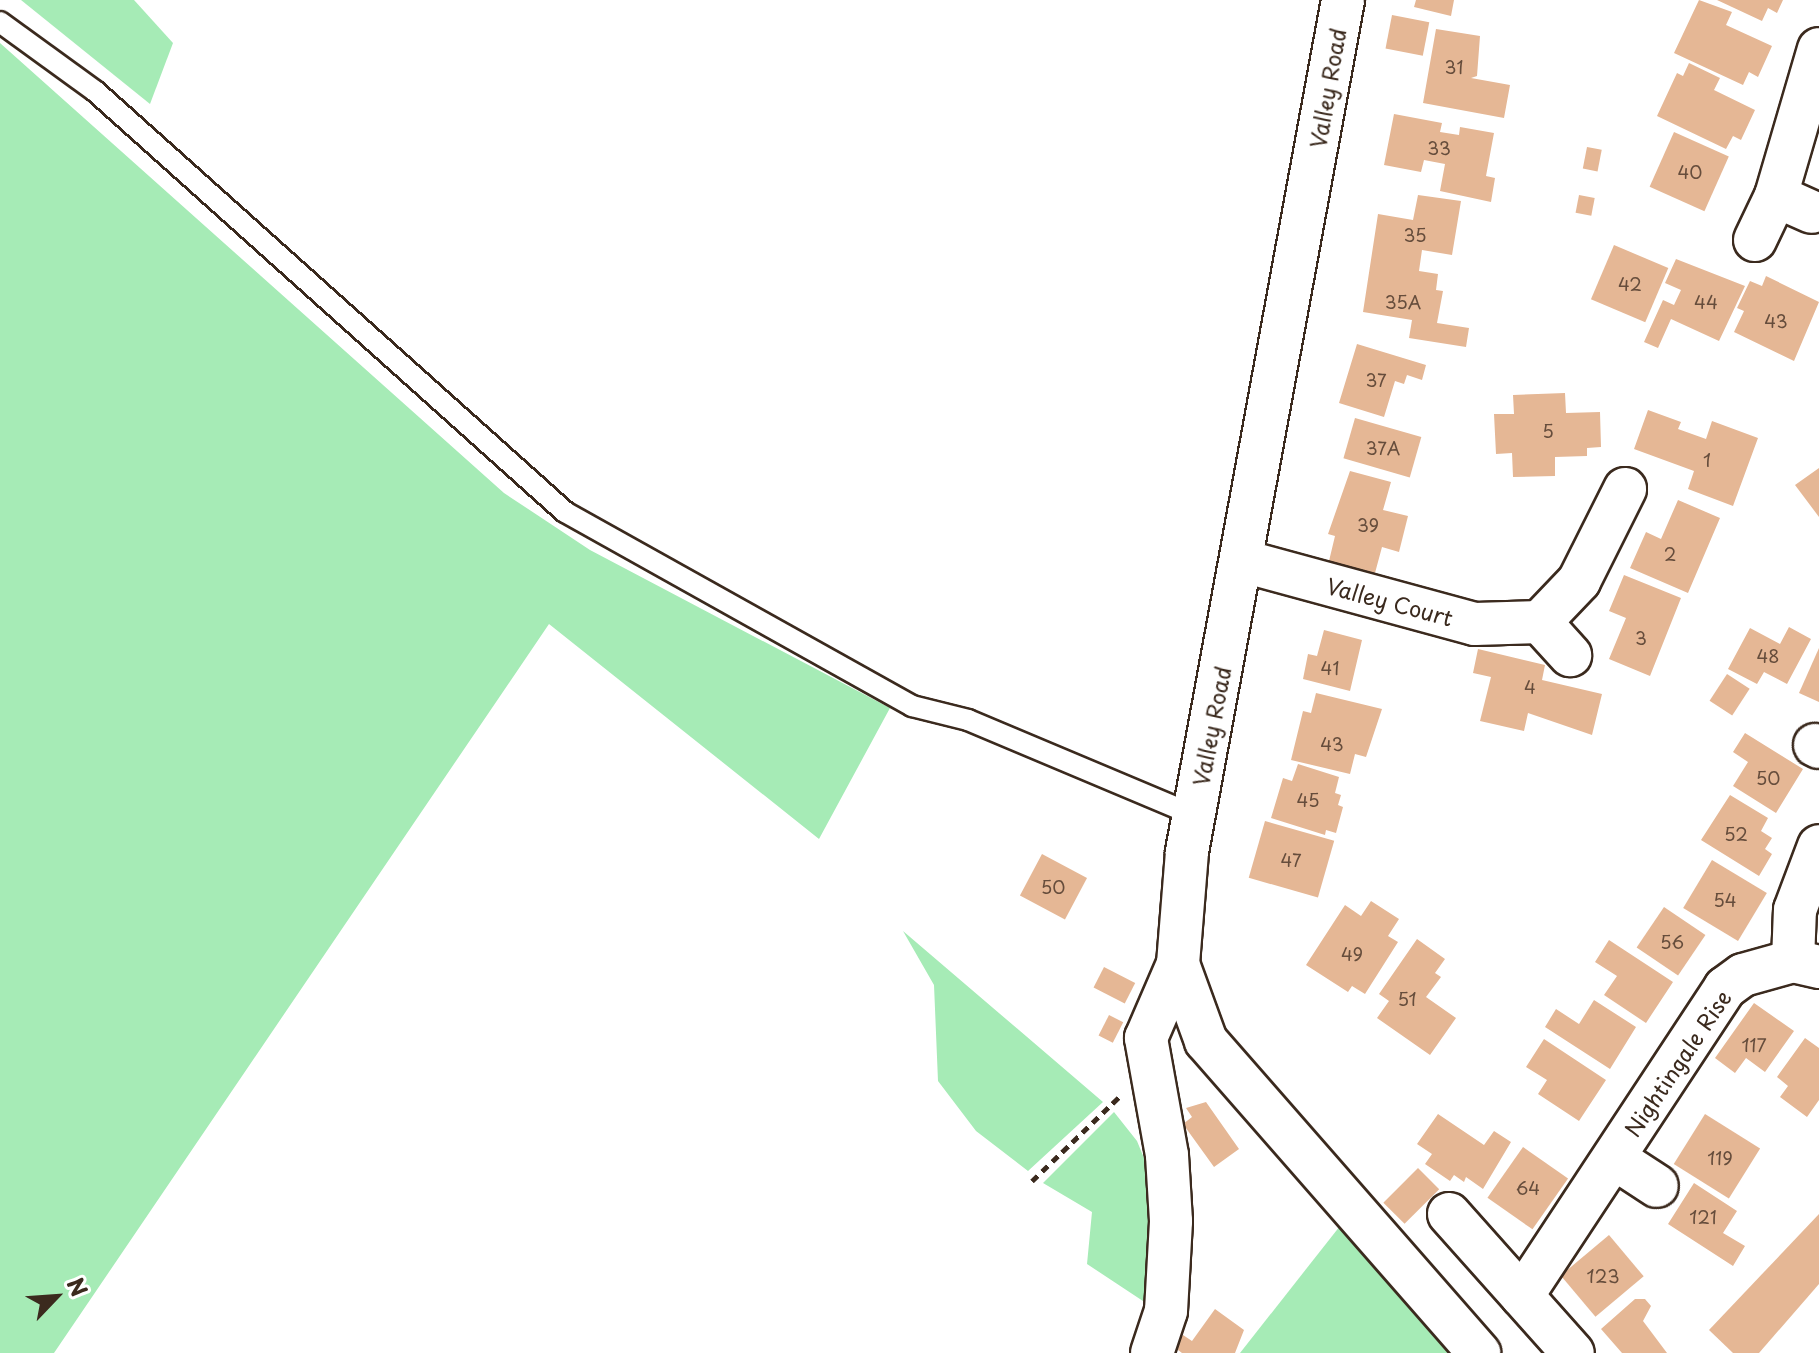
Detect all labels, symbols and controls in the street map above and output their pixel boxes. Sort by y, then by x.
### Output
street label: Valley Road [1303,25,1351,151]
house number: 31 [1445,56,1463,78]
house number: 33 [1427,137,1451,159]
house number: 40 [1677,161,1703,183]
house number: 35 [1403,224,1427,246]
house number: 42 [1618,273,1642,295]
house number: 35A [1385,291,1421,313]
house number: 44 [1694,291,1718,313]
house number: 43 [1764,310,1788,332]
house number: 37 [1365,369,1387,391]
house number: 5 [1542,420,1554,442]
house number: 37A [1366,437,1400,459]
house number: 1 [1703,449,1711,471]
house number: 39 [1357,514,1379,536]
house number: 2 [1664,543,1676,565]
street label: Valley Court [1324,571,1456,631]
house number: 3 [1635,627,1647,649]
house number: 48 [1756,645,1780,667]
house number: 41 [1321,657,1339,679]
street label: Valley Road [1186,663,1236,789]
house number: 4 [1524,676,1536,698]
house number: 43 [1320,733,1344,755]
house number: 50 [1756,767,1780,789]
house number: 45 [1297,789,1319,811]
house number: 52 [1724,823,1748,845]
house number: 47 [1280,849,1302,871]
house number: 50 [1041,876,1065,898]
house number: 54 [1713,889,1737,911]
house number: 56 [1660,931,1684,953]
house number: 49 [1341,943,1363,965]
street label: Nightingale Rise [1618,984,1736,1142]
house number: 51 [1397,988,1417,1010]
house number: 117 [1741,1034,1767,1056]
house number: 119 [1707,1147,1733,1169]
house number: 64 [1516,1177,1540,1199]
house number: 121 [1689,1206,1717,1228]
north arrow [16,1257,96,1337]
house number: 123 [1587,1265,1619,1287]
text: N [60,1272,97,1302]

